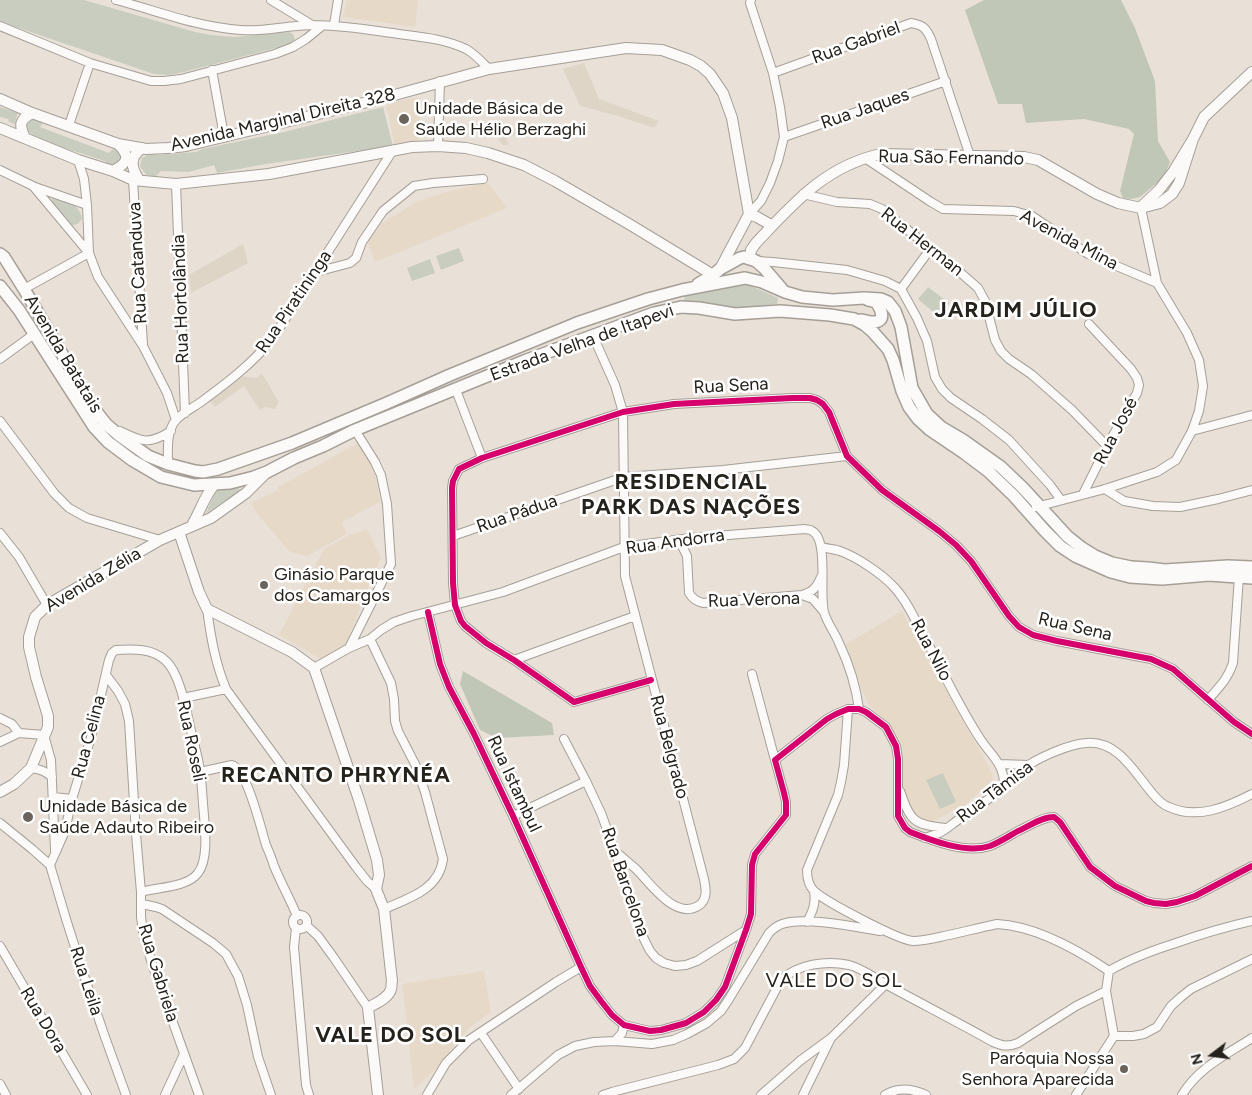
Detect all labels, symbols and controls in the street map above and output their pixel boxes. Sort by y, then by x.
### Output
street label: Rua Gabriel [809,17,903,69]
street label: Avenida Marginal Direita 328 [168,84,398,156]
street label: Rua Jaques [818,84,912,134]
place label: Unidade Básica de Saúde Hélio Berzaghi [415,98,586,140]
marker: Unidade Básica de Saúde Hélio Berzaghi [397,112,411,126]
street label: Rua São Fernando [878,146,1024,170]
street label: Rua Catanduva [124,202,152,324]
street label: Rua Herman [876,203,968,281]
street label: Avenida Mina [1016,205,1122,275]
street label: Rua Hortolândia [168,234,194,364]
street label: Rua Piratininga [252,246,336,358]
street label: Avenida Batatais [19,291,107,417]
district label: JARDIM JÚLIO [933,298,1099,324]
street label: Estrada Velha de Itapevi [487,300,677,386]
street label: Rua Sena [693,373,769,399]
street label: Rua José [1089,394,1143,468]
district label: RESIDENCIAL PARK DAS NAÇÕES [579,470,803,522]
street label: Rua Pádua [474,490,560,538]
street label: Rua Andorra [624,524,726,560]
street label: Avenida Zélia [41,543,145,617]
place label: Ginásio Parque dos Camargos [274,564,394,606]
marker: Ginásio Parque dos Camargos [258,579,270,591]
street label: Rua Verona [708,588,800,612]
street label: Rua Sena [1036,608,1114,646]
street label: Rua Nilo [906,615,956,685]
street label: Rua Celina [68,693,110,781]
street label: Rua Belgrado [645,693,693,801]
street label: Rua Roseli [172,698,210,784]
street label: Rua Istambul [482,732,546,836]
street label: Rua Tâmisa [953,756,1037,828]
district label: RECANTO PHRYNÉA [219,763,453,789]
place label: Unidade Básica de Saúde Adauto Ribeiro [39,796,214,839]
marker: Unidade Básica de Saúde Adauto Ribeiro [21,810,35,824]
street label: Rua Barcelona [596,824,654,940]
street label: Rua Gabriela [133,921,183,1025]
street label: Rua Leila [65,944,107,1018]
district label: VALE DO SOL [764,969,904,993]
street label: Rua Dora [15,983,71,1057]
district label: VALE DO SOL [314,1023,468,1049]
north arrow [1187,1030,1237,1080]
place label: Paróquia Nossa Senhora Aparecida [961,1048,1114,1090]
text: N [1187,1052,1207,1066]
marker: Paróquia Nossa Senhora Aparecida [1118,1063,1130,1075]

